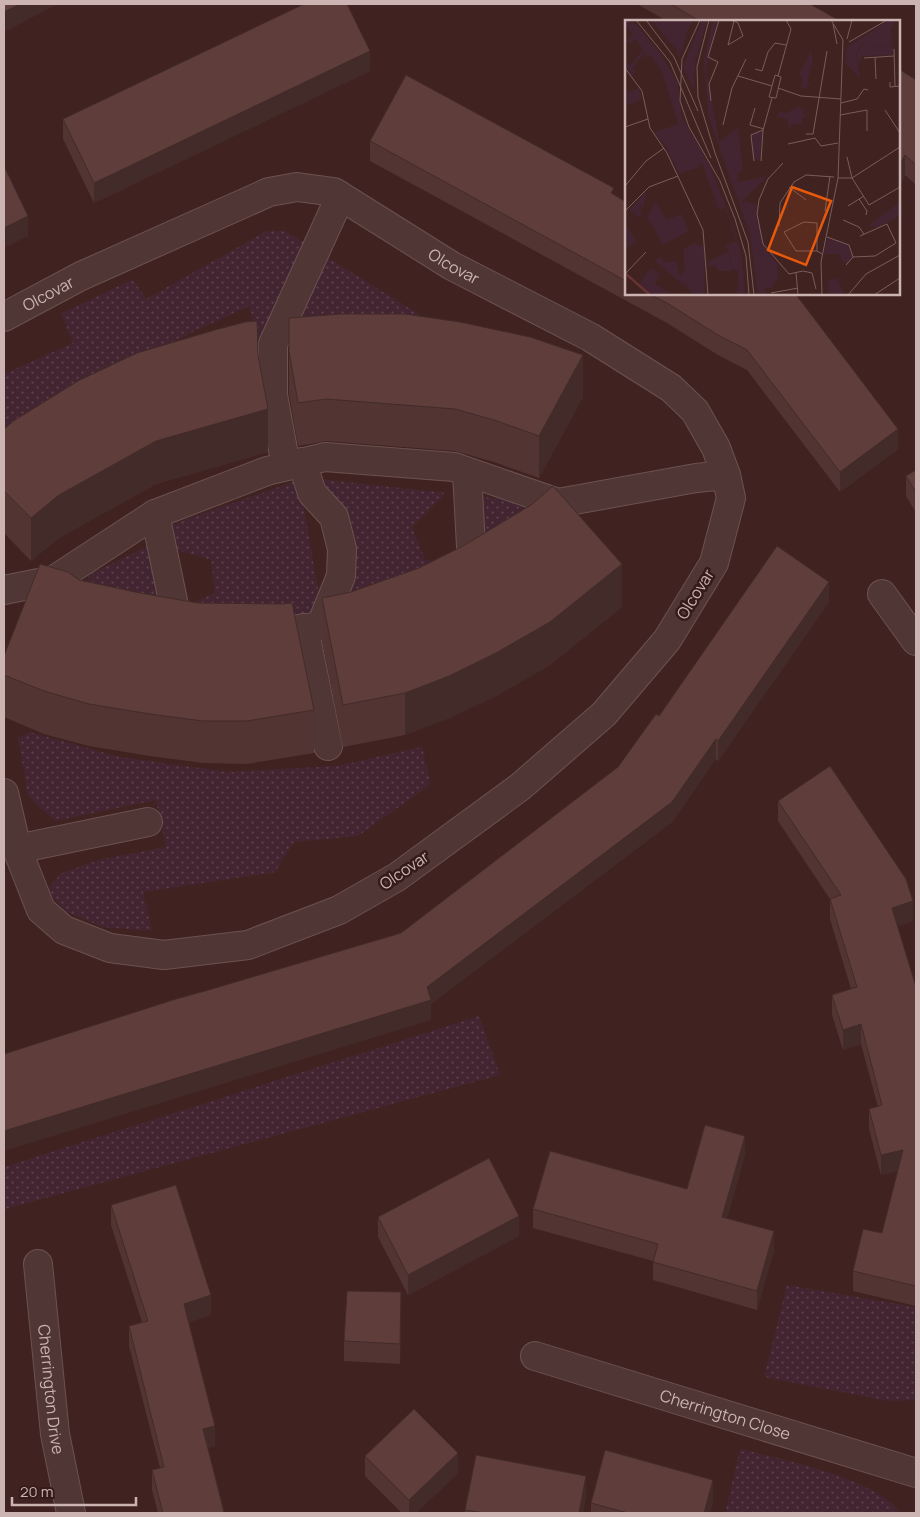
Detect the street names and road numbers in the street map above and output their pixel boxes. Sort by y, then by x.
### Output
street label: Olcovar [424,243,483,289]
street label: Olcovar [18,271,78,316]
street label: Olcovar [671,565,719,623]
street label: Olcovar [375,845,433,895]
street label: Cherrington Drive [33,1323,70,1456]
street label: Cherrington Close [657,1384,793,1445]

